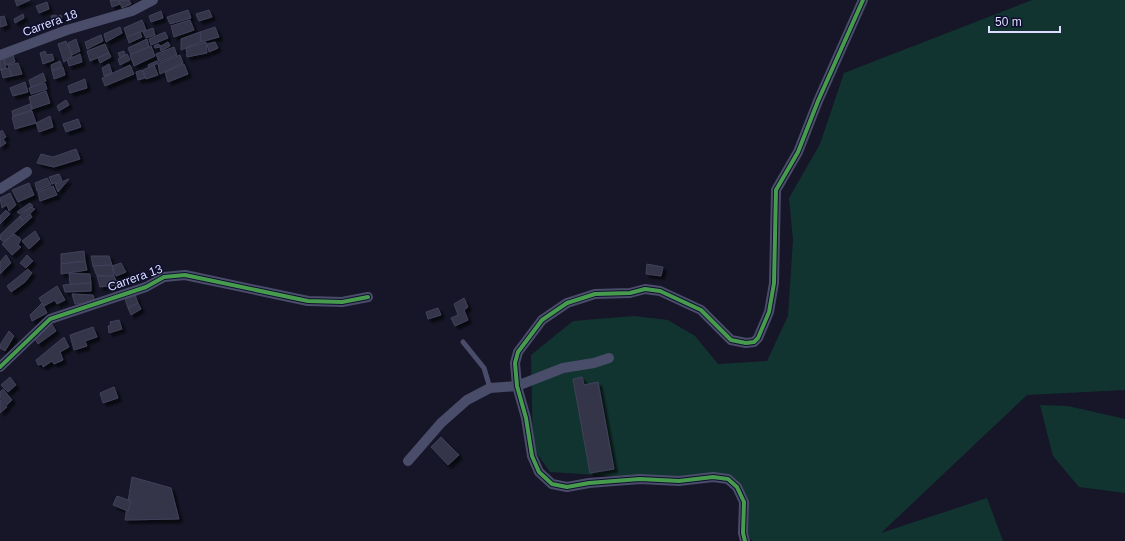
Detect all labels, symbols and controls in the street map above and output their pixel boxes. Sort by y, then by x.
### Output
street label: Carrera 18 [21,7,80,39]
scale bar [989,8,1060,34]
text: 50 m [995,15,1022,29]
street label: Carrera 13 [106,262,165,294]

